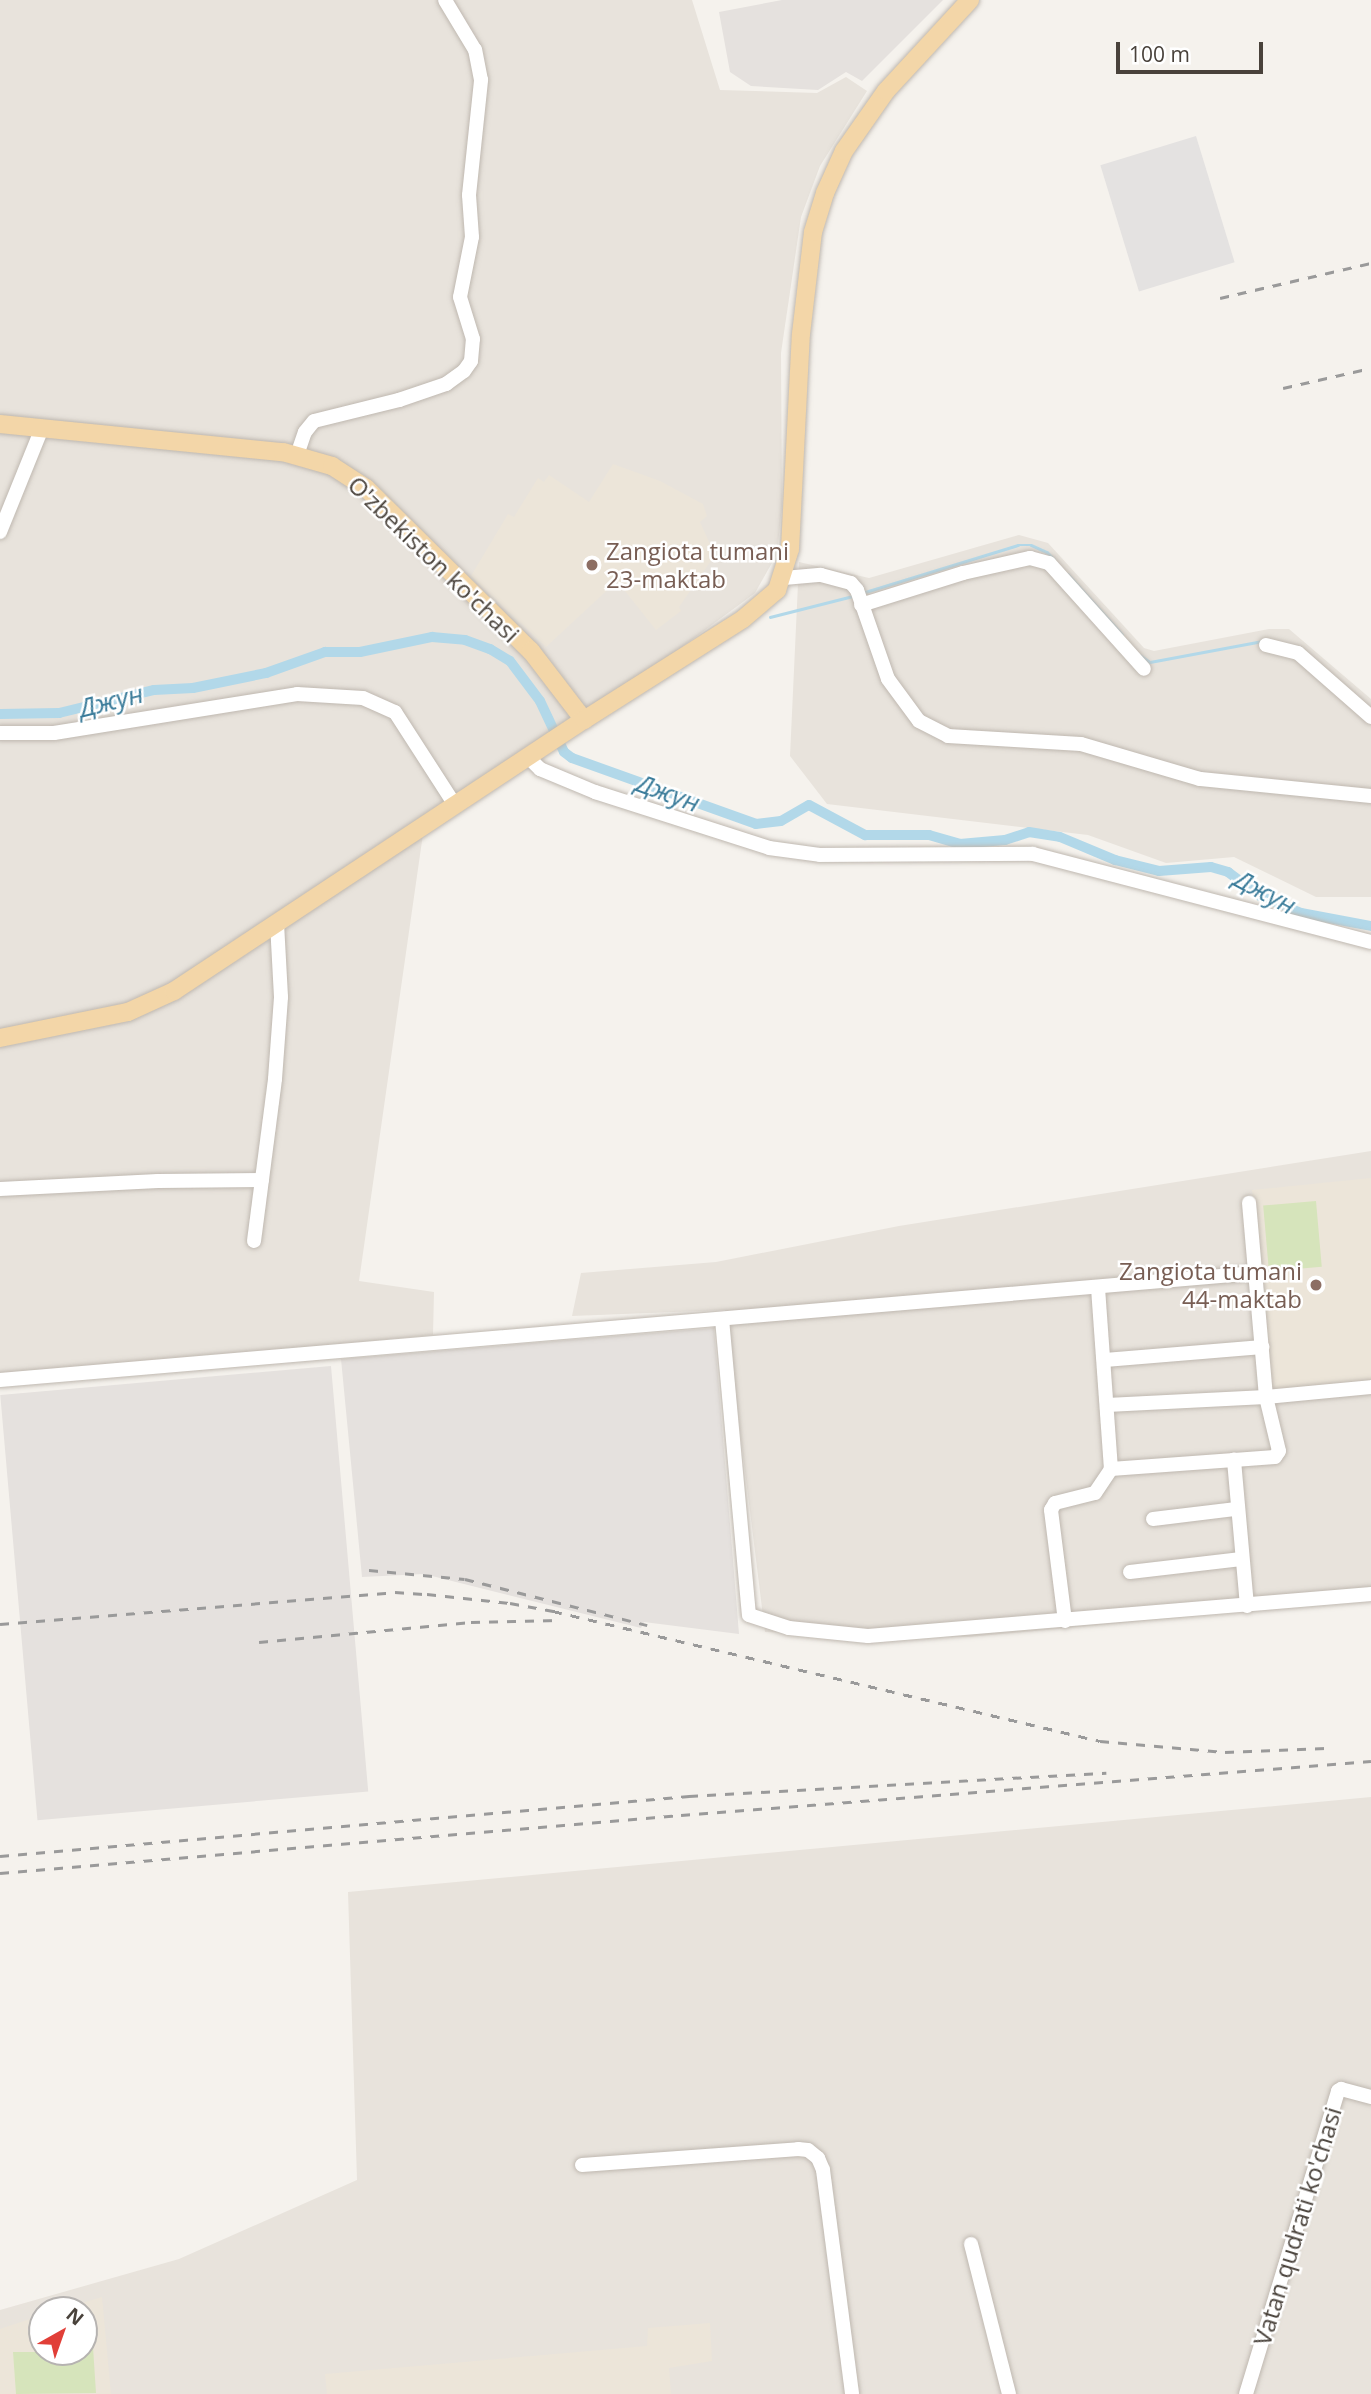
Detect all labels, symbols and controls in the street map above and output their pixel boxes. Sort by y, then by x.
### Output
scale bar [1119,28,1266,72]
text: 100 m [1129,40,1190,68]
street label: O'zbekiston ko'chasi [342,470,526,648]
place label: Zangiota tumani 23-maktab [606,537,789,593]
marker: Zangiota tumani 23-maktab [584,557,600,573]
water label: Джун [76,678,146,724]
water label: Джун [632,767,704,819]
water label: Джун [1229,863,1301,921]
place label: Zangiota tumani 44-maktab [1119,1257,1302,1313]
marker: Zangiota tumani 44-maktab [1308,1277,1324,1293]
street label: Vatan qudrati ko'chasi [1247,2103,1347,2349]
north arrow [28,2296,98,2366]
text: N [61,2302,89,2331]

